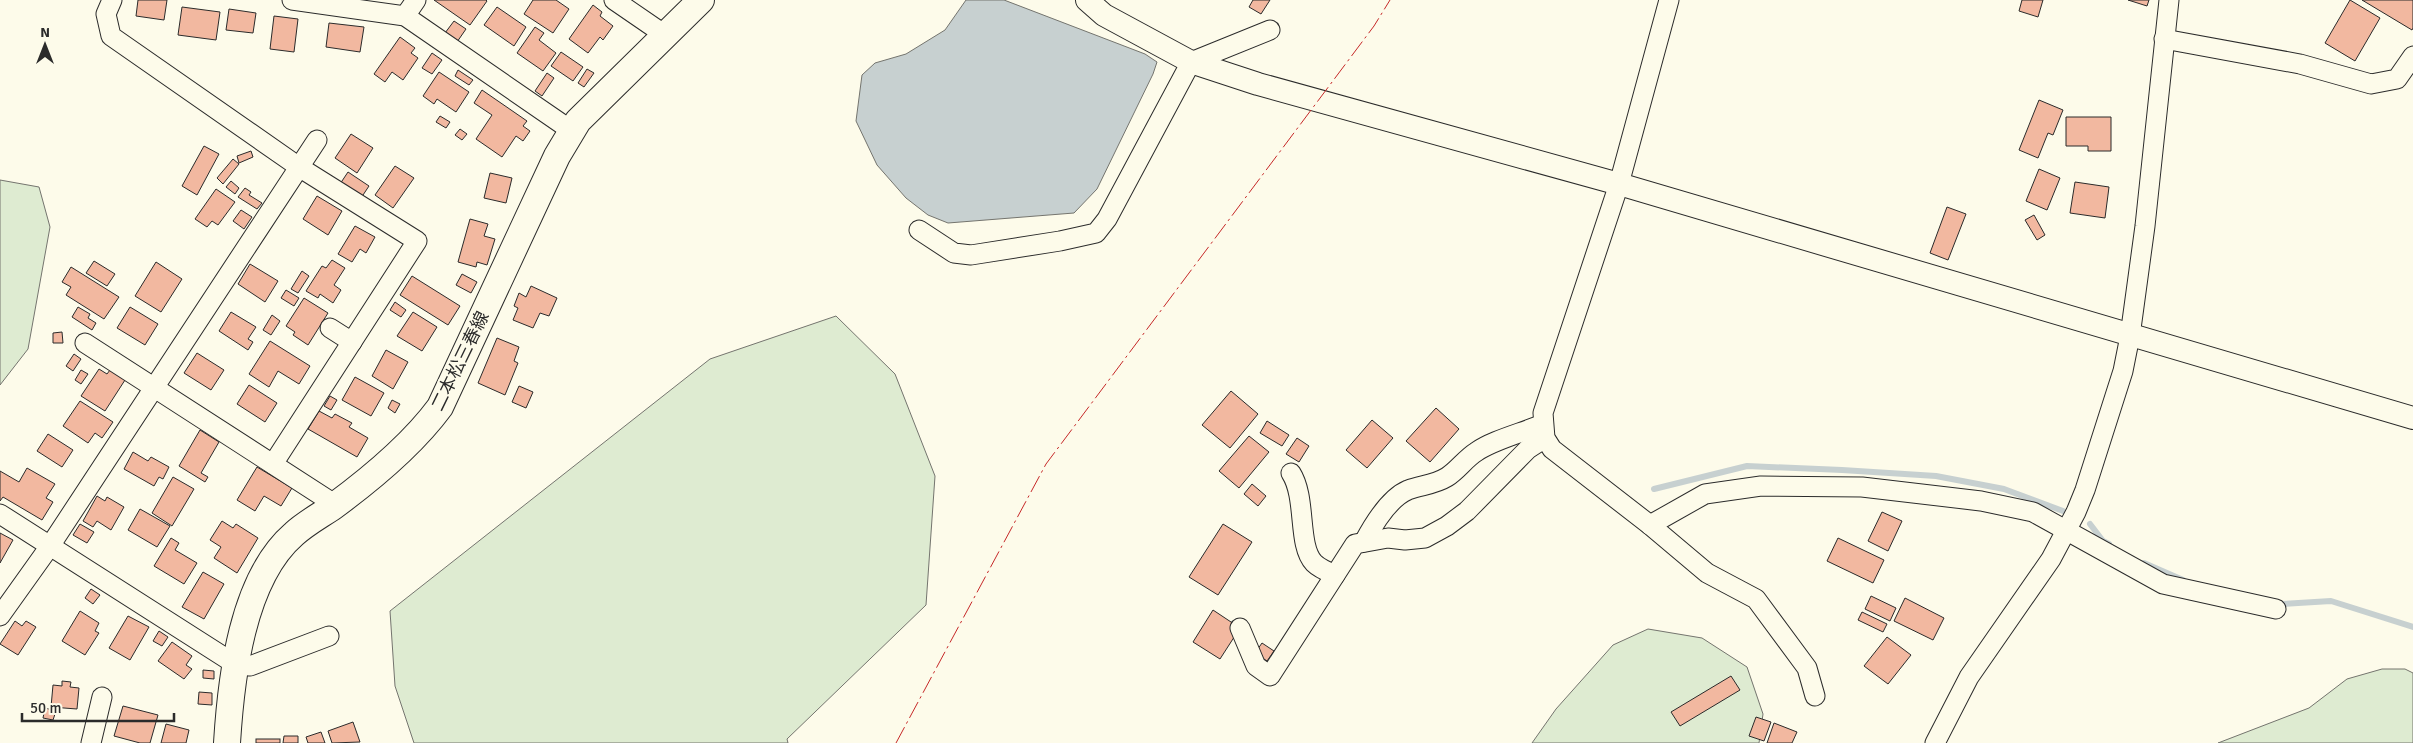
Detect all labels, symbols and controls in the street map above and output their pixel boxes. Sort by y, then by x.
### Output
north arrow [20,20,70,70]
text: N [40,24,50,41]
street label: 二本松三春線 [426,308,494,414]
scale bar [22,690,175,722]
text: 50 m [30,699,61,717]

